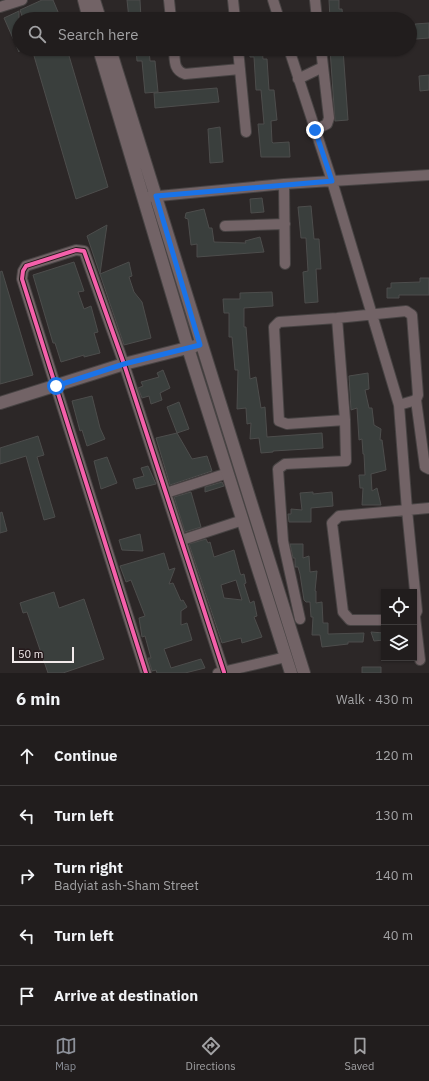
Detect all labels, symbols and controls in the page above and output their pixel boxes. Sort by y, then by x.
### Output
search box [12,12,417,56]
icon: search [26,23,48,45]
text: Search here [58,25,138,44]
route end [306,121,324,139]
route start [47,377,65,395]
map controls [381,589,417,661]
button: locate [381,589,417,625]
button: layers [381,625,417,661]
scale bar [12,645,74,664]
text: 50 m [18,647,43,661]
text: 6 min [16,688,60,710]
text: Walk · 430 m [336,691,413,708]
icon: ahead [16,745,38,767]
text: Continue [54,746,118,765]
text: 120 m [375,747,413,764]
icon: left [16,805,38,827]
text: Turn left [54,806,114,825]
text: 130 m [375,807,413,824]
text: Turn right [54,858,123,877]
icon: right [16,865,38,887]
text: 140 m [375,867,413,884]
text: Badyiat ash-Sham Street [54,877,199,894]
icon: left [16,925,38,947]
text: Turn left [54,926,114,945]
text: 40 m [383,927,413,944]
icon: arrive [16,985,38,1007]
text: Arrive at destination [54,986,198,1005]
tab: Map [55,1035,77,1073]
tab: Directions [186,1035,236,1073]
tab: Saved [345,1035,374,1073]

